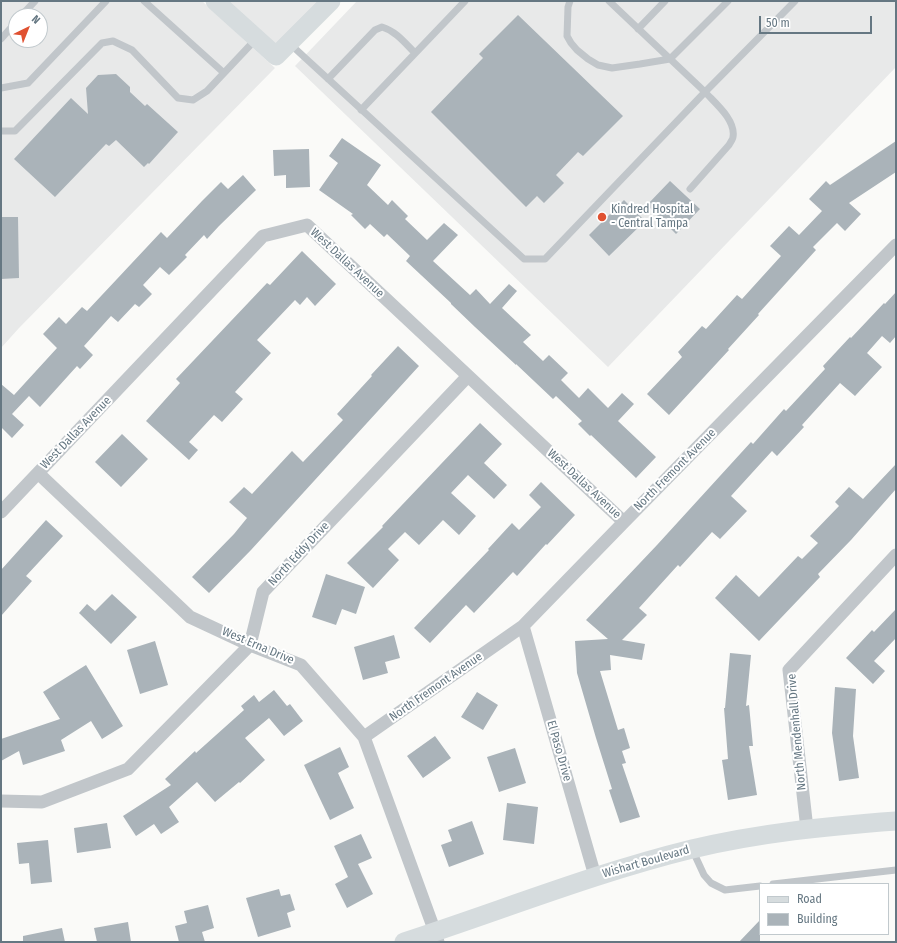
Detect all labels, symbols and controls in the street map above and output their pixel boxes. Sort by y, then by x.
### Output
north arrow [8,8,48,48]
scale bar [761,8,874,34]
text: N [29,13,43,27]
text: 50 m [766,16,790,30]
place label: Kindred Hospital - Central Tampa [611,203,693,231]
marker: Kindred Hospital - Central Tampa [596,211,608,223]
street label: West Dallas Avenue [307,225,387,301]
street label: West Dallas Avenue [38,394,114,472]
street label: North Fremont Avenue [631,426,719,514]
street label: West Dallas Avenue [544,446,624,522]
street label: North Eddy Drive [266,519,332,589]
street label: West Erna Drive [220,624,296,668]
street label: North Fremont Avenue [387,650,485,724]
street label: North Mendenhall Drive [785,673,809,791]
street label: El Paso Drive [543,719,575,783]
street label: Wishart Boulevard [601,843,691,881]
legend [759,883,889,935]
text: Road [797,892,822,906]
text: Building [797,912,837,926]

